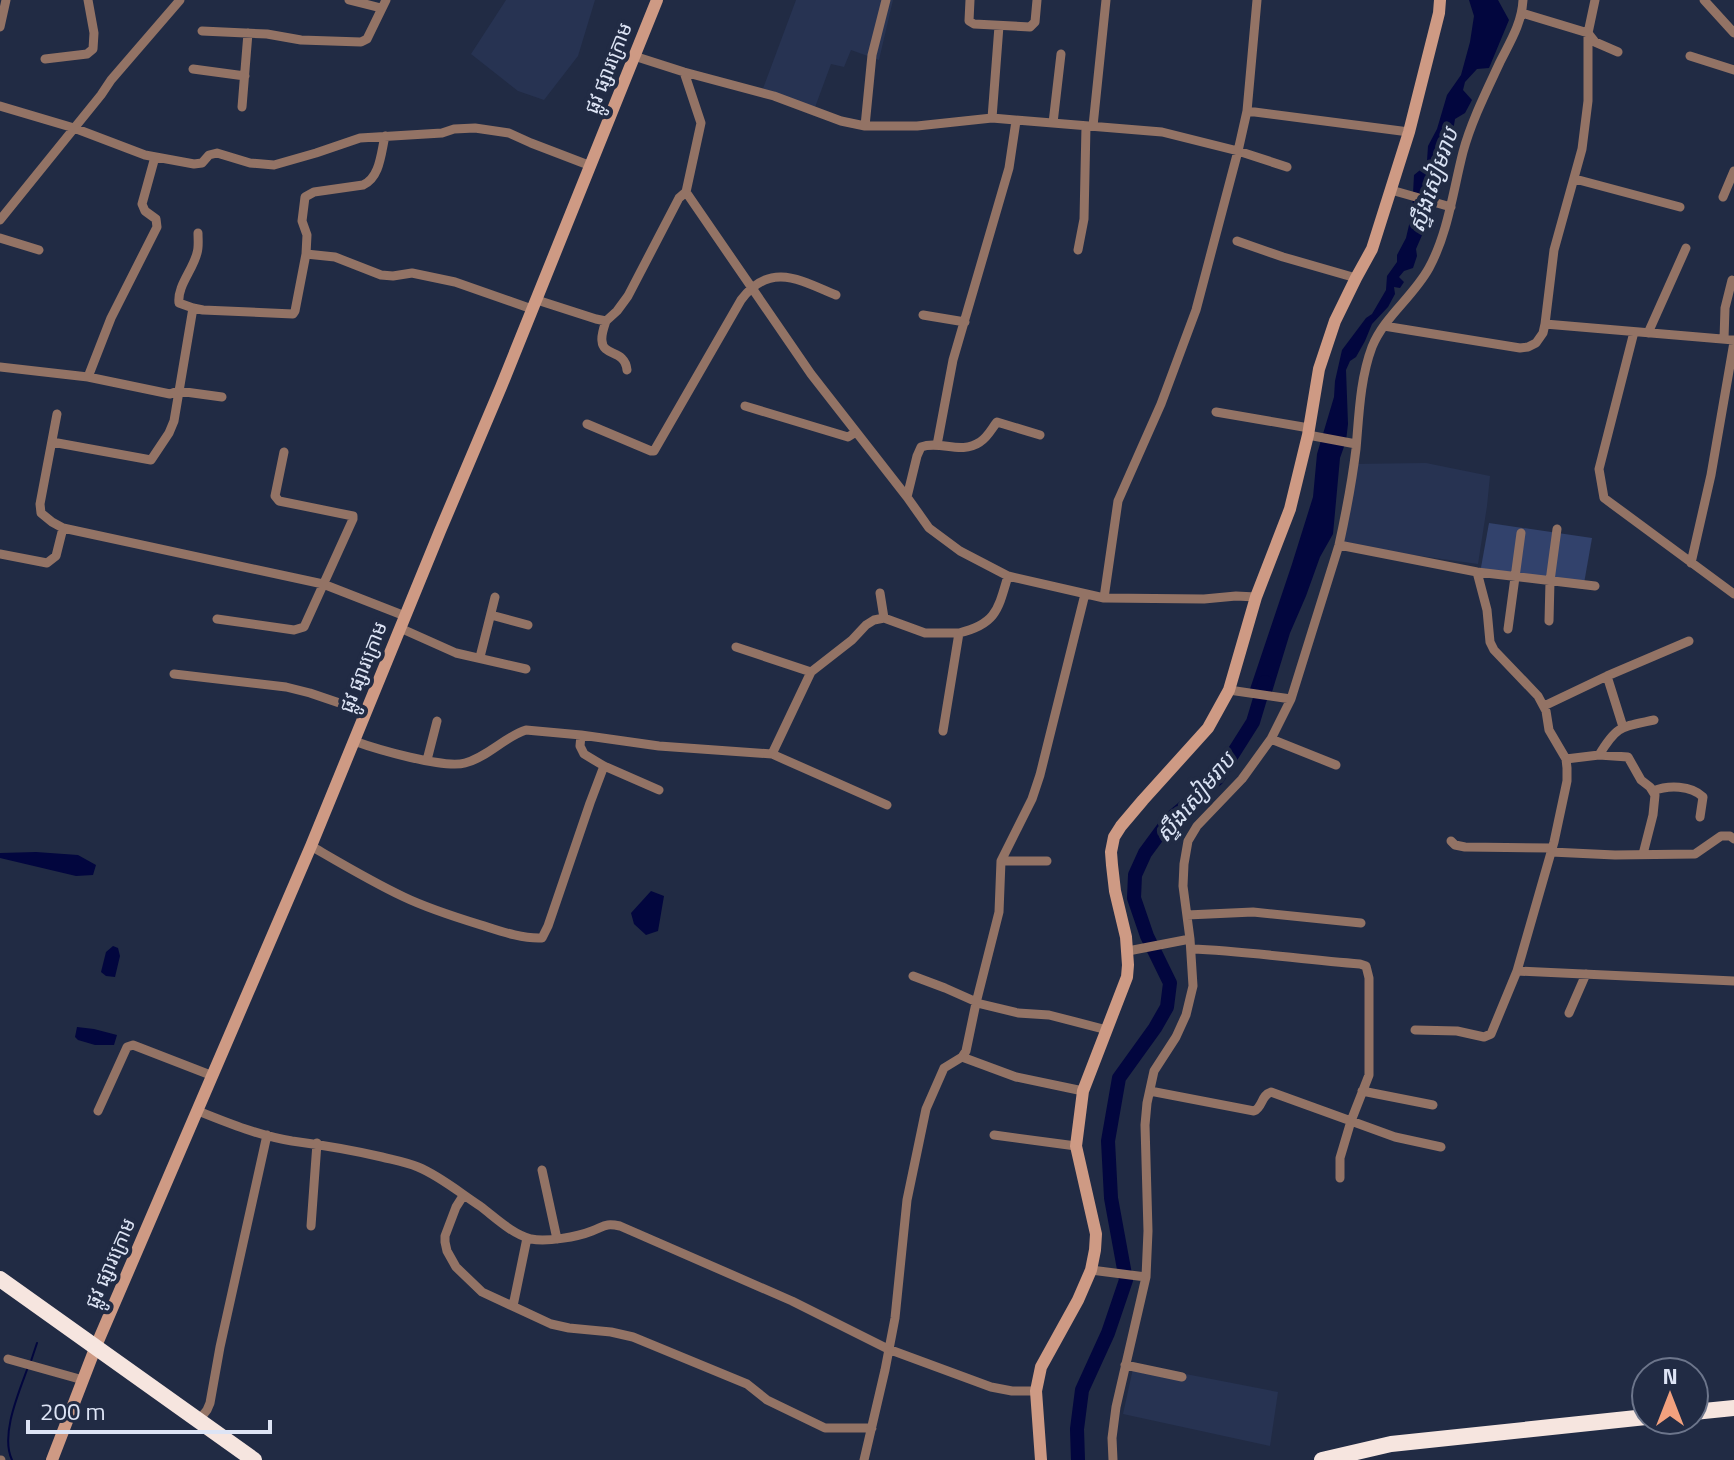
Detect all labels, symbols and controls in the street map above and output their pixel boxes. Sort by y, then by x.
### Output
street label: ផ្លូវ ផ្សារក្រោម [575,17,644,120]
water label: ស្ទឹងសៀមរាប [1399,121,1467,237]
street label: ផ្លូវ ផ្សារក្រោម [330,616,399,719]
water label: ស្ទឹងសៀមរាប [1147,743,1244,850]
street label: ផ្លូវ ផ្សារក្រោម [76,1212,147,1315]
north arrow [1630,1356,1710,1436]
text: N [1662,1359,1678,1393]
scale bar [28,1384,270,1434]
text: 200 m [40,1393,106,1429]

